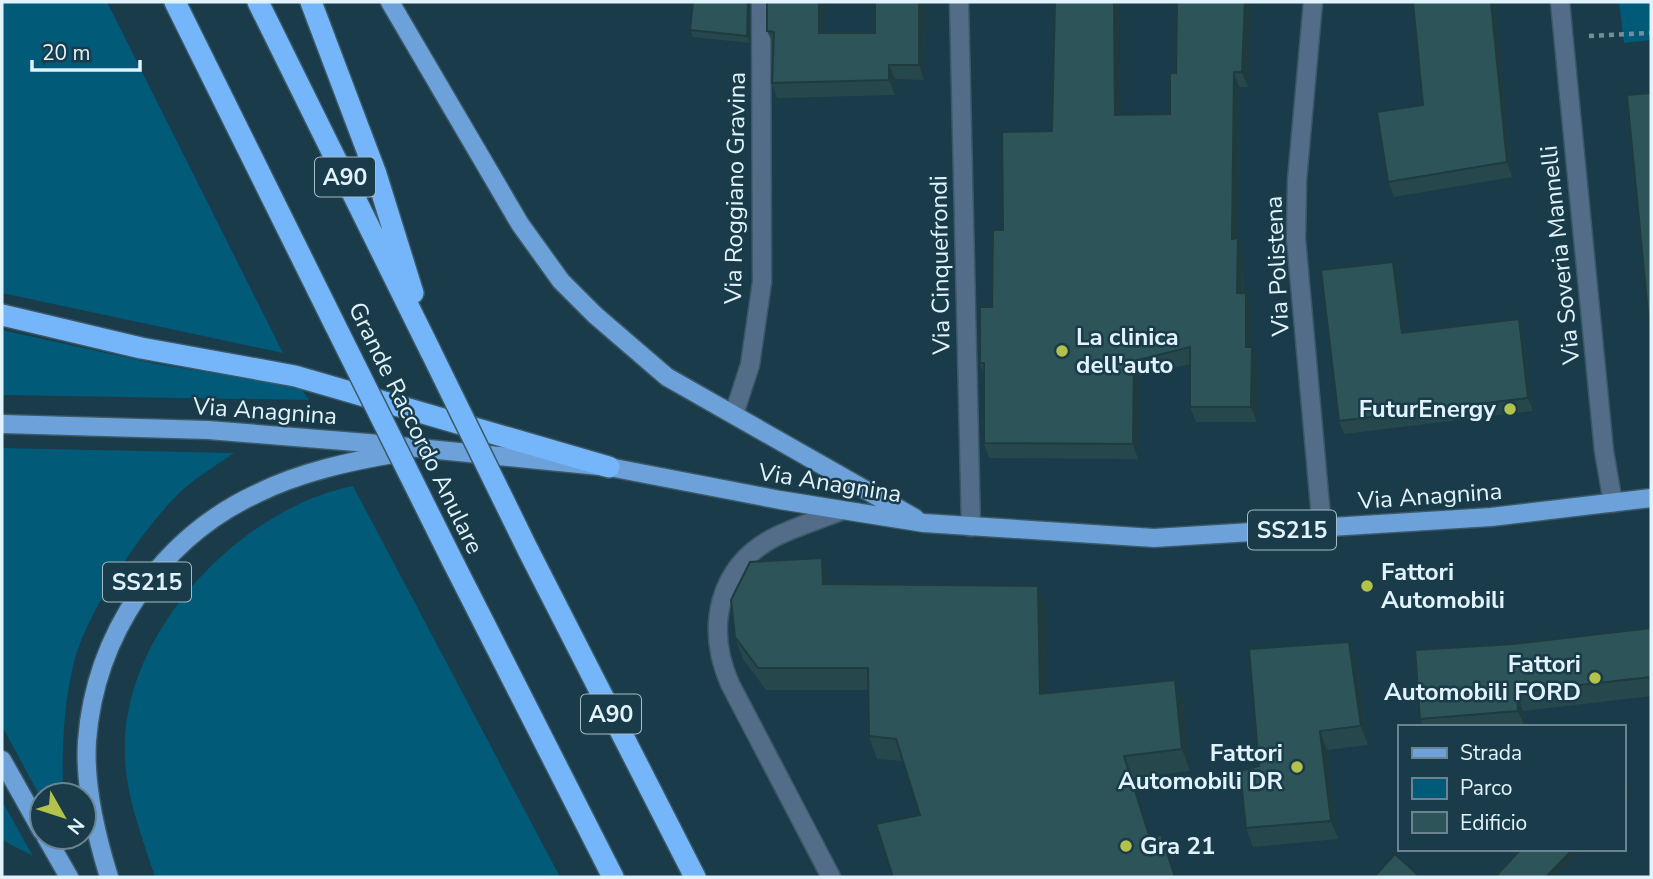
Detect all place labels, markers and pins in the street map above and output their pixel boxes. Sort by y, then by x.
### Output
place label: La clinica dell'auto [1076,321,1179,381]
marker: La clinica dell'auto [1054,343,1070,359]
place label: FuturEnergy [1359,393,1496,425]
marker: FuturEnergy [1502,401,1518,417]
place label: Fattori Automobili [1381,556,1505,616]
marker: Fattori Automobili [1359,578,1375,594]
place label: Fattori Automobili FORD [1384,648,1581,708]
marker: Fattori Automobili FORD [1587,670,1603,686]
place label: Fattori Automobili DR [1118,737,1284,797]
marker: Fattori Automobili DR [1289,759,1305,775]
place label: Gra 21 [1140,830,1215,862]
marker: Gra 21 [1118,838,1134,854]

